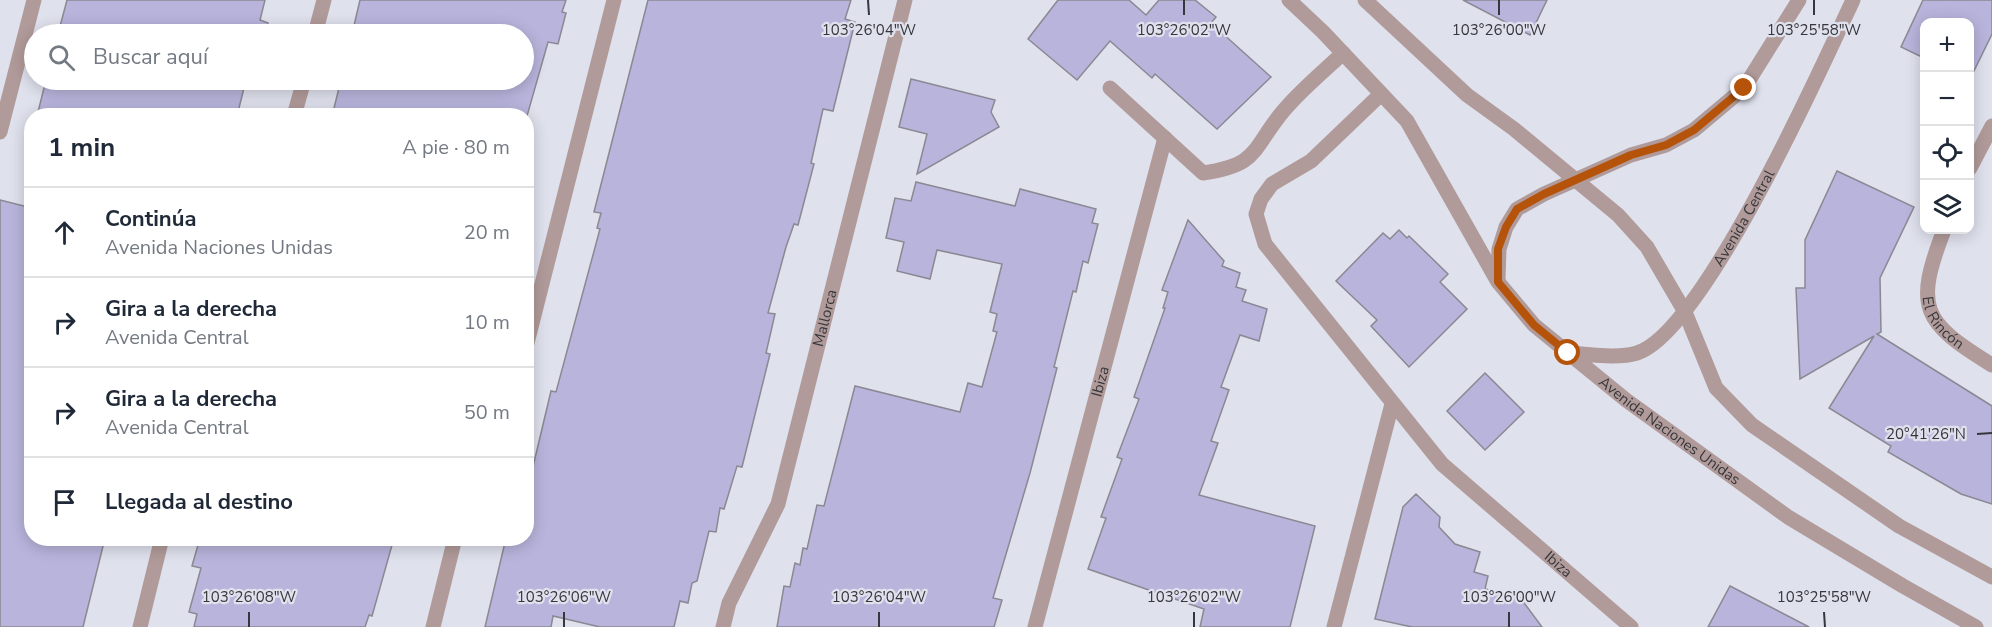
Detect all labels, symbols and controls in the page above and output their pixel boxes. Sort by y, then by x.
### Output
map controls [1920,18,1974,234]
button: + [1920,18,1974,72]
text: 103°26'04"W [822,20,917,40]
text: 103°26'02"W [1137,20,1232,40]
text: 103°26'00"W [1452,20,1547,40]
text: 103°25'58"W [1767,20,1862,40]
search box [24,24,534,90]
icon: search [45,41,78,74]
text: Buscar aquí [93,42,208,72]
button: − [1920,72,1974,126]
route end [1730,74,1756,100]
button: locate [1920,126,1974,180]
text: 1 min [48,130,115,165]
text: A pie · 80 m [402,134,510,161]
street label: Avenida Central [1708,166,1779,270]
button: layers [1920,180,1974,234]
text: Continúa [105,204,196,234]
icon: ahead [48,216,81,249]
text: 20 m [464,219,510,246]
text: Avenida Naciones Unidas [105,234,333,261]
street label: Mallorca [808,287,842,349]
text: Gira a la derecha [105,294,277,324]
street label: El Rincón [1917,295,1968,354]
icon: right [48,306,81,339]
text: 10 m [464,309,510,336]
text: Avenida Central [105,324,249,351]
route start [1554,339,1580,365]
street label: Ibiza [1087,364,1114,399]
street label: Avenida Naciones Unidas [1595,372,1744,489]
text: Gira a la derecha [105,384,277,414]
icon: right [48,396,81,429]
text: 50 m [464,399,510,426]
text: Avenida Central [105,414,249,441]
text: 20°41'26"N [1886,424,1966,444]
icon: arrive [48,486,81,519]
text: Llegada al destino [105,487,293,517]
street label: Ibiza [1540,547,1577,582]
text: 103°26'08"W [202,587,297,607]
text: 103°26'06"W [517,587,612,607]
text: 103°26'04"W [832,587,927,607]
text: 103°26'02"W [1147,587,1242,607]
text: 103°26'00"W [1462,587,1557,607]
text: 103°25'58"W [1777,587,1872,607]

